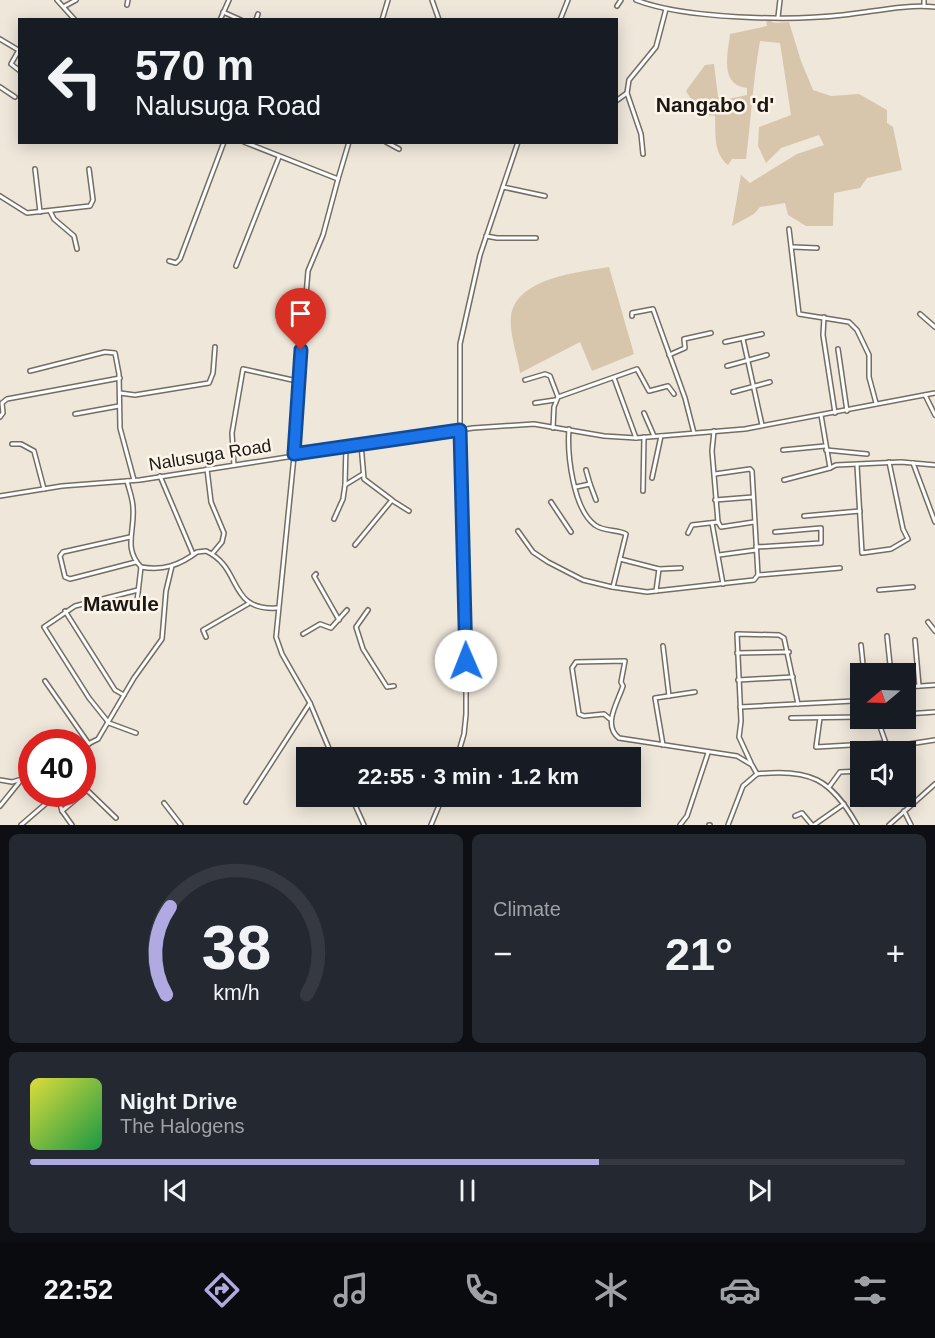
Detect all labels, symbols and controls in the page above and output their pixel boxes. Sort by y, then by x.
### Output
icon: left [36,42,114,120]
text: 570 m [135,42,254,89]
text: Nalusuga Road [135,91,321,121]
district label: Nangabo 'd' [656,93,774,116]
pin [275,288,326,350]
icon: arrive [284,297,317,330]
street label: Nalusuga Road [147,435,273,475]
district label: Mawule [83,592,159,615]
position arrow [434,629,498,693]
north arrow [850,663,916,729]
map controls [850,663,916,807]
speed limit sign: 40 [18,729,96,807]
button: sound [850,741,916,807]
text: 22:55 · 3 min · 1.2 km [358,764,579,789]
text: Climate [493,898,561,920]
text: 38 [201,913,271,982]
text: 21° [665,929,733,980]
text: − [493,935,512,972]
text: + [886,935,905,972]
text: km/h [213,982,259,1006]
text: Night Drive [120,1089,237,1114]
text: The Halogens [120,1115,245,1137]
icon: previous [159,1174,192,1207]
icon: pause [451,1174,484,1207]
icon: next [743,1174,776,1207]
icon: directions [201,1269,243,1311]
icon: music [330,1269,372,1311]
icon: phone [460,1269,502,1311]
icon: climate [590,1269,632,1311]
icon: car [719,1269,761,1311]
icon: filters [849,1269,891,1311]
text: 22:52 [44,1275,113,1305]

